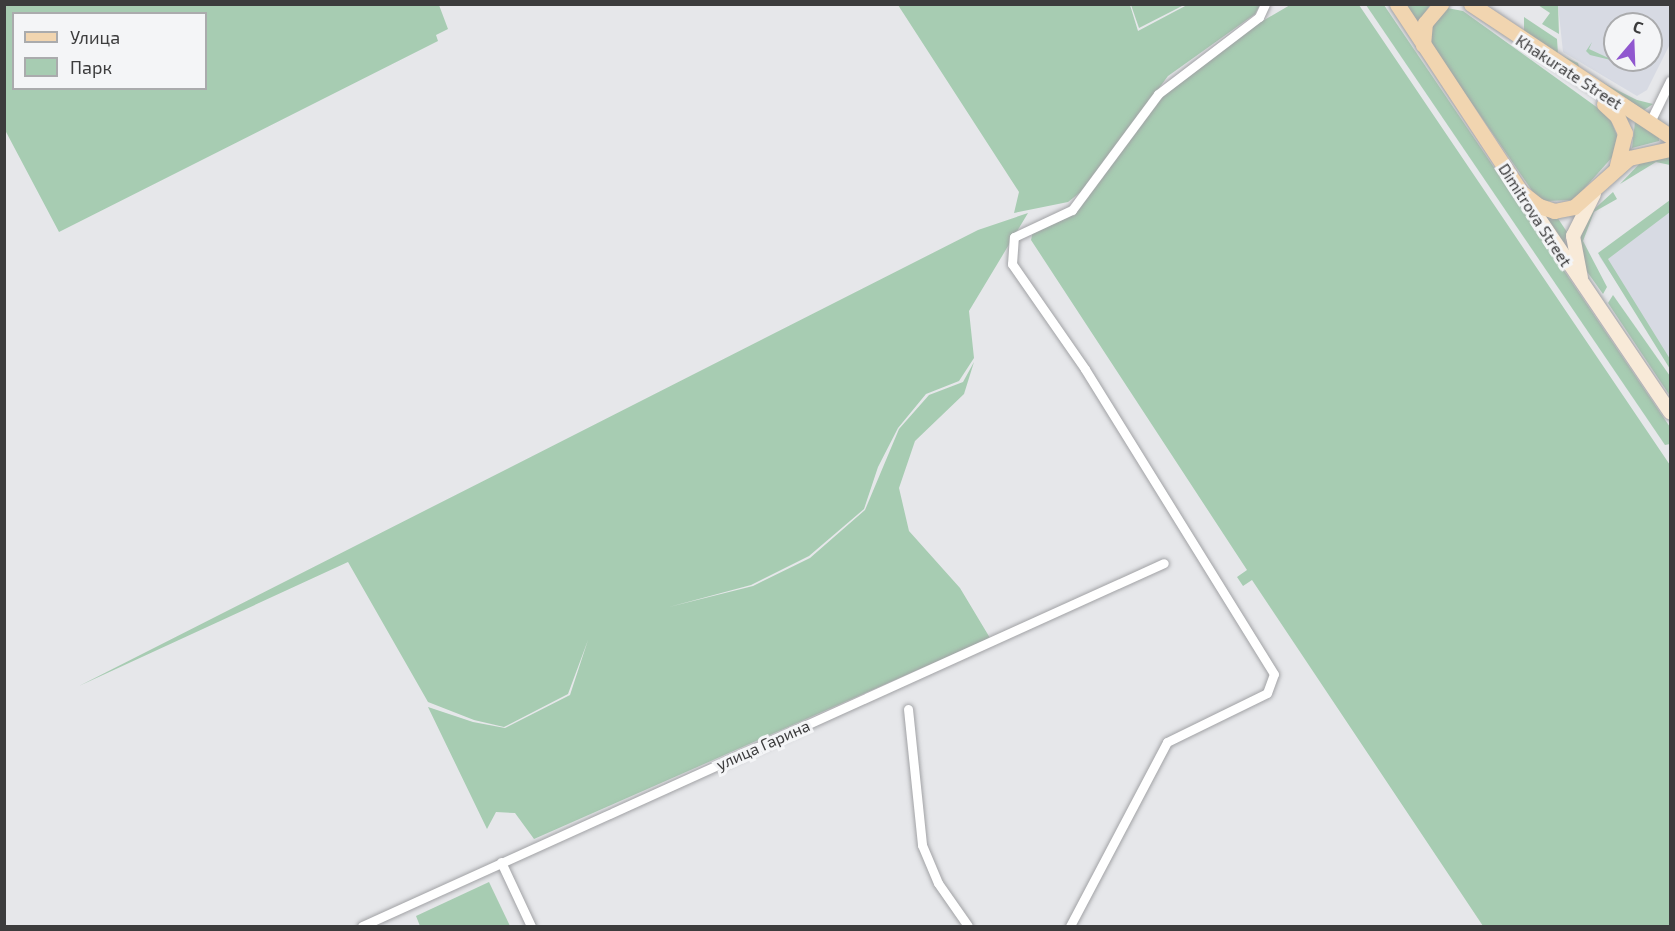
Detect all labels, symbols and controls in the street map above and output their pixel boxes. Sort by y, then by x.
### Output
legend [12,12,207,90]
north arrow [1603,12,1663,72]
text: С [1631,16,1646,37]
text: Улица [70,26,120,48]
street label: Khakurate Street [1512,31,1626,113]
text: Парк [70,56,112,78]
street label: Dimitrova Street [1495,160,1575,270]
street label: улица Гарина [713,716,813,774]

